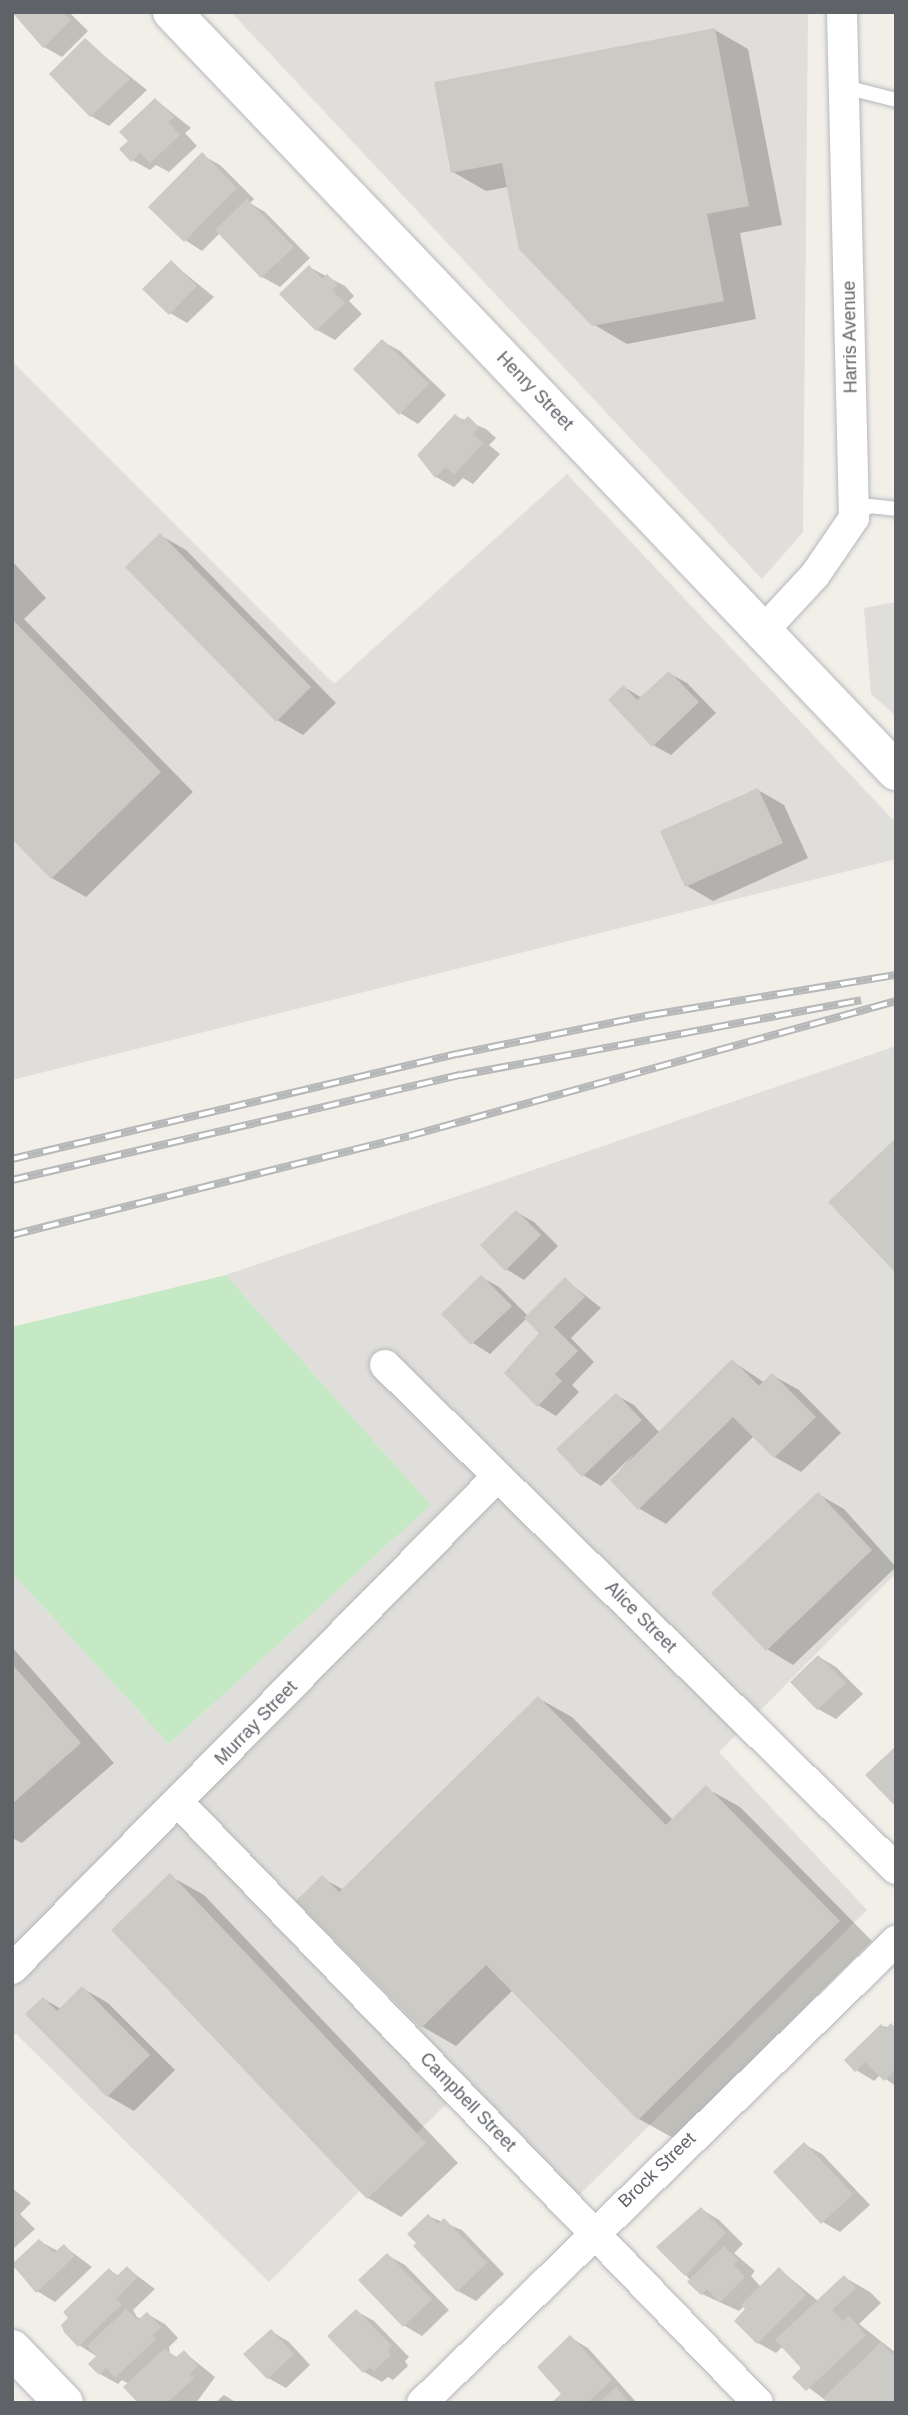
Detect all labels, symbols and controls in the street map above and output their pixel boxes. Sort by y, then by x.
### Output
street label: Harris Avenue [838,280,862,394]
street label: Henry Street [492,347,578,435]
street label: Alice Street [601,1577,681,1657]
street label: Murray Street [210,1676,302,1770]
street label: Campbell Street [415,2048,521,2156]
street label: Brock Street [614,2128,700,2212]

